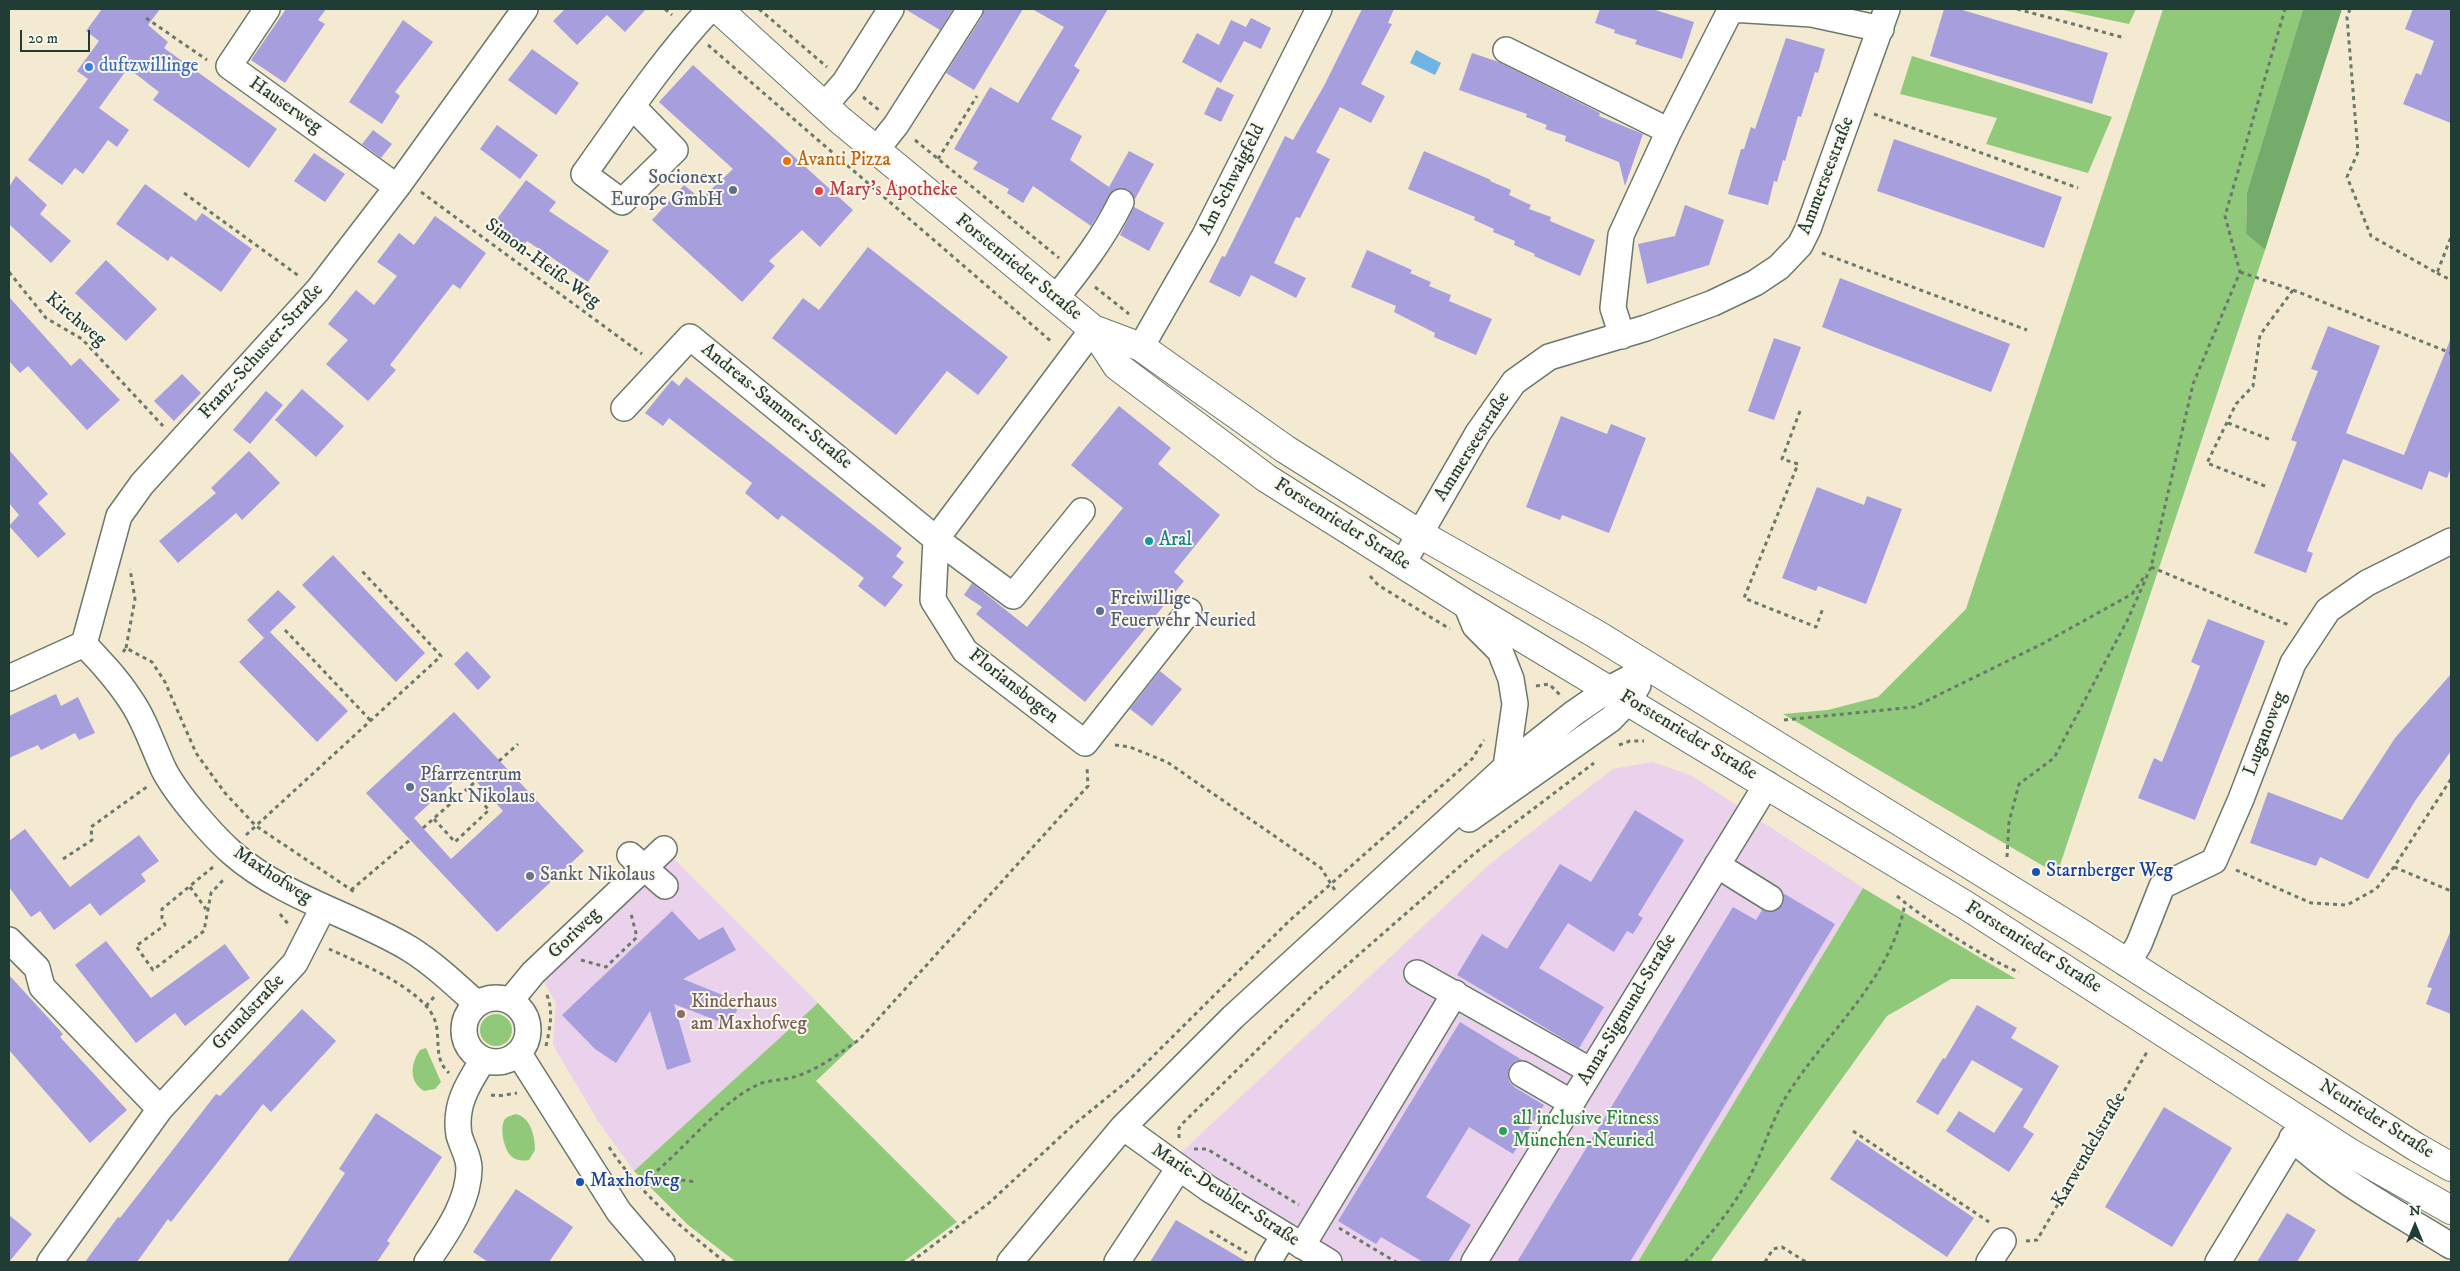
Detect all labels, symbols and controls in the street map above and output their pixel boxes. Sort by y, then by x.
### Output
scale bar [22,20,92,52]
text: 20 m [28,29,58,48]
place label: duftzwillinge [99,56,198,78]
marker: duftzwillinge [83,61,95,73]
street label: Hauserweg [244,73,326,139]
street label: Ammerseestraße [1794,114,1860,238]
street label: Am Schwaigfeld [1195,121,1271,239]
place label: Avanti Pizza [797,150,891,172]
marker: Avanti Pizza [781,155,793,167]
place label: Socionext Europe GmbH [610,168,723,212]
place label: Mary's Apotheke [829,180,958,202]
marker: Socionext Europe GmbH [727,184,739,196]
marker: Mary's Apotheke [813,185,825,197]
street label: Forstenrieder Straße [950,210,1086,326]
street label: Simon-Heiß-Weg [480,214,604,314]
street label: Franz-Schuster-Straße [195,280,329,424]
street label: Kirchweg [40,288,110,352]
street label: Andreas-Sammer-Straße [696,339,856,475]
street label: Ammerseestraße [1430,388,1516,506]
street label: Forstenrieder Straße [1270,474,1414,576]
place label: Aral [1159,530,1192,552]
marker: Aral [1143,535,1155,547]
place label: Freiwillige Feuerwehr Neuried [1110,589,1256,633]
marker: Freiwillige Feuerwehr Neuried [1094,605,1106,617]
street label: Floriansbogen [963,645,1063,729]
street label: Forstenrieder Straße [1615,686,1761,786]
street label: Luganoweg [2239,689,2293,779]
place label: Pfarrzentrum Sankt Nikolaus [420,765,535,809]
marker: Pfarrzentrum Sankt Nikolaus [404,781,416,793]
street label: Maxhofweg [228,842,316,910]
place label: Starnberger Weg [2046,861,2173,883]
place label: Sankt Nikolaus [540,865,655,887]
marker: Starnberger Weg [2030,866,2042,878]
marker: Sankt Nikolaus [524,870,536,882]
street label: Forstenrieder Straße [1961,897,2105,999]
street label: Goriweg [544,904,606,964]
street label: Anna-Sigmund-Straße [1574,930,1682,1090]
street label: Grundstraße [208,970,290,1056]
place label: Kinderhaus am Maxhofweg [691,992,807,1036]
marker: Kinderhaus am Maxhofweg [675,1008,687,1020]
street label: Neurieder Straße [2314,1076,2438,1164]
street label: Karwendelstraße [2048,1089,2132,1211]
place label: all inclusive Fitness München-Neuried [1513,1109,1659,1153]
marker: all inclusive Fitness München-Neuried [1497,1125,1509,1137]
street label: Marie-Deubler-Straße [1147,1140,1303,1252]
place label: Maxhofweg [590,1171,679,1193]
marker: Maxhofweg [574,1176,586,1188]
north arrow [2390,1201,2440,1251]
text: N [2409,1202,2421,1220]

